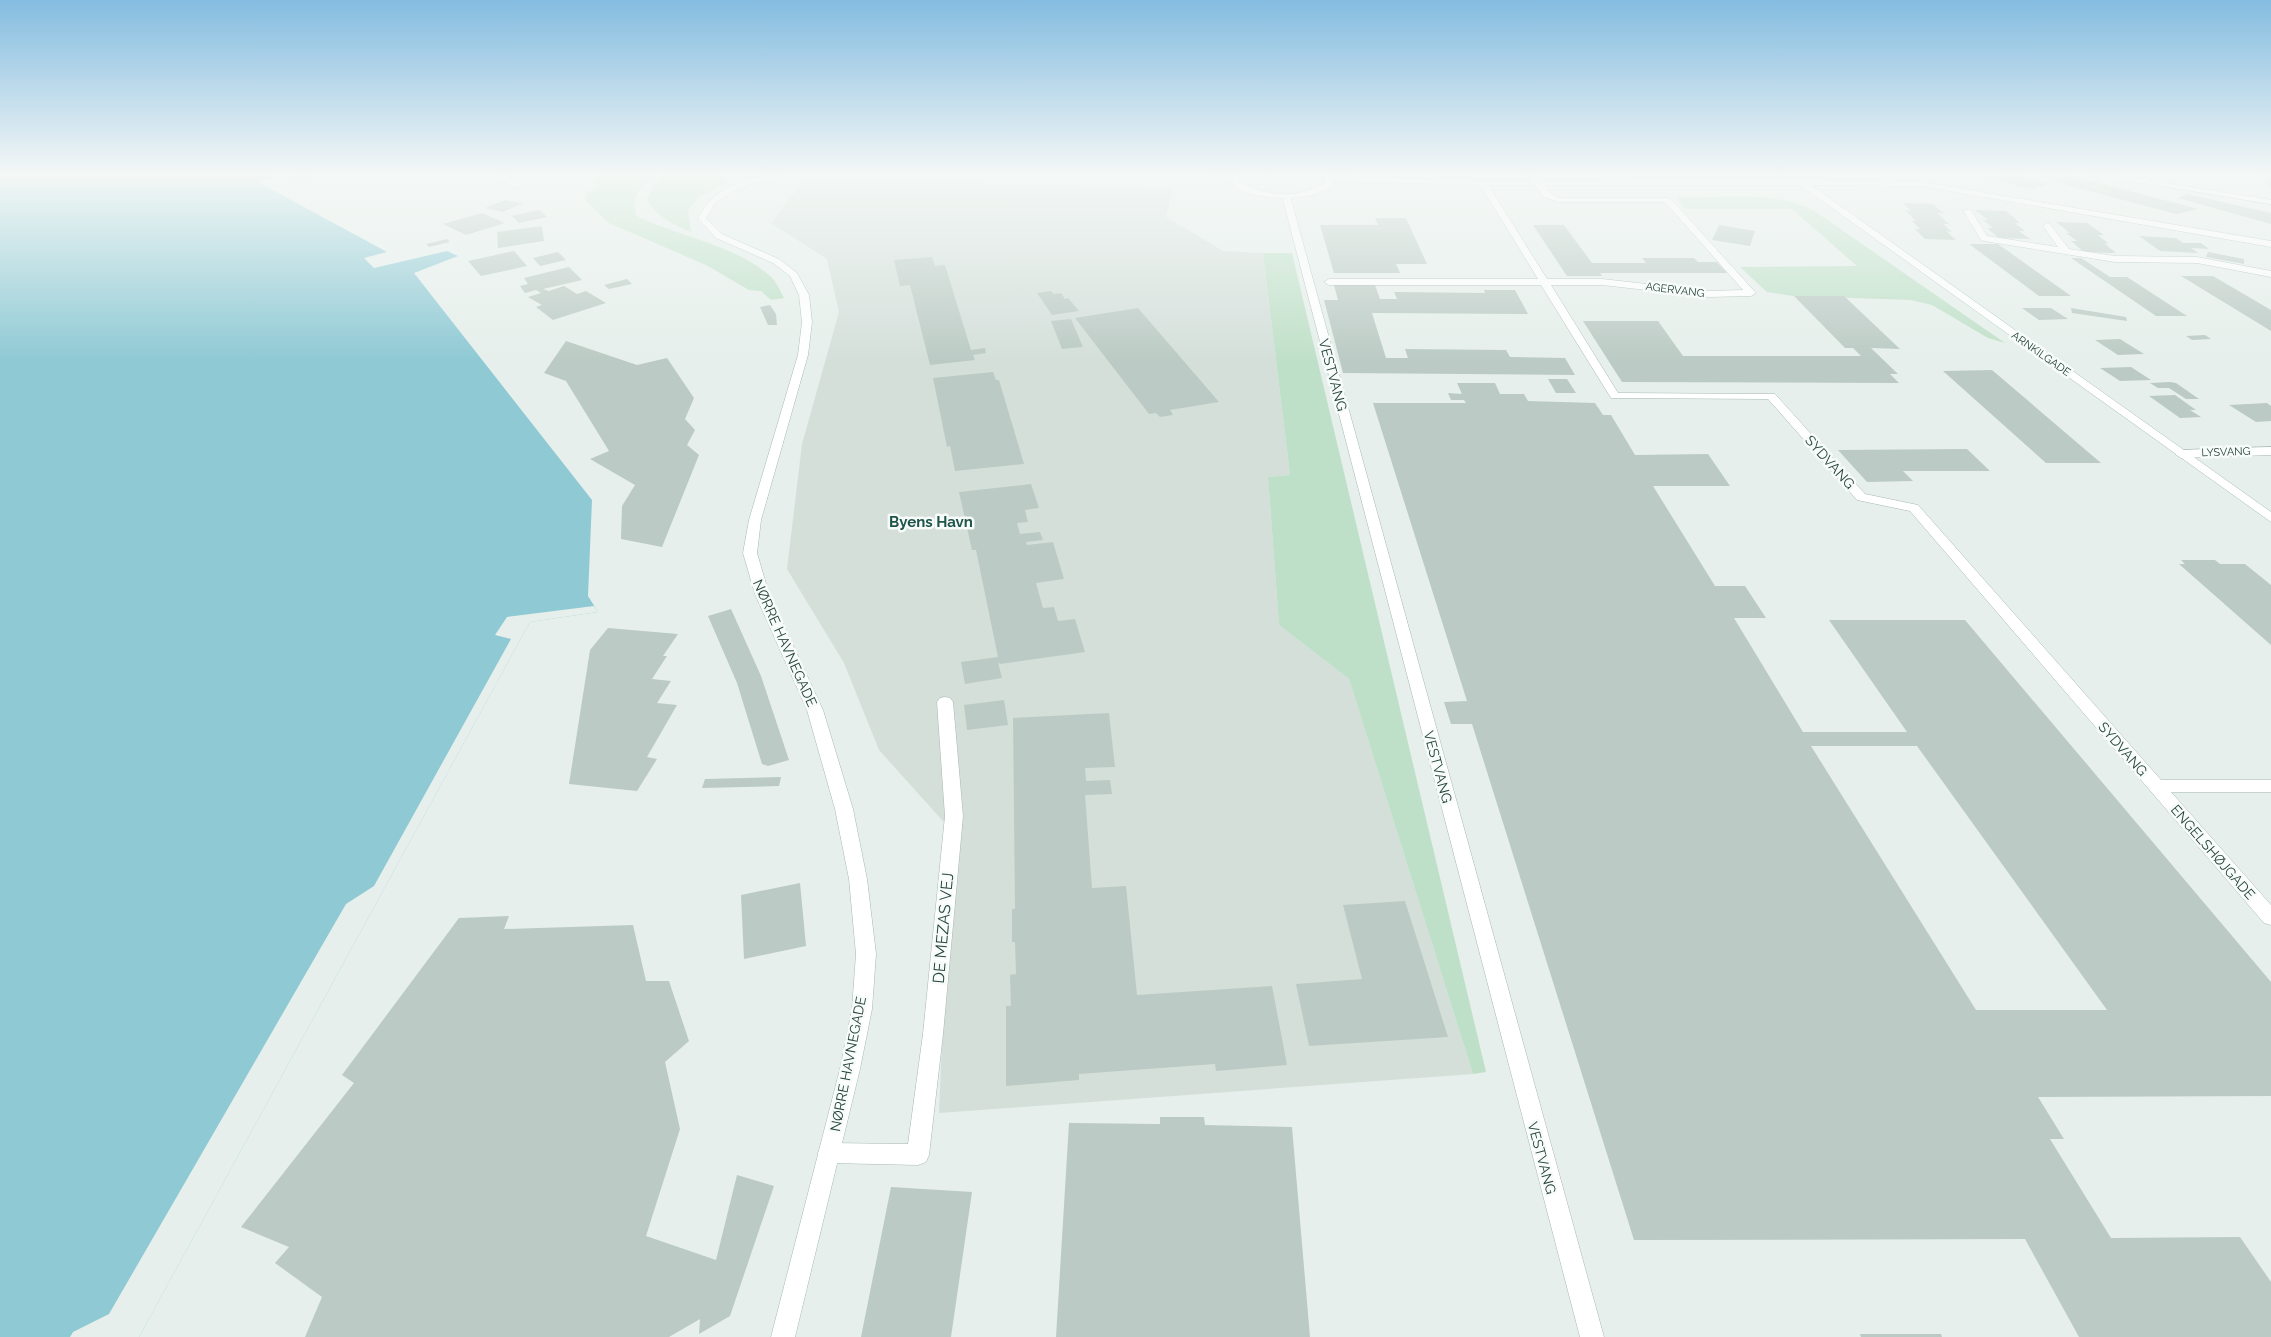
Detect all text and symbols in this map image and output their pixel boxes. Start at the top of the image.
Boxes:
street label: AGERVANG [1645,280,1705,300]
street label: ARNKILGADE [2009,329,2073,379]
street label: VESTVANG [1316,337,1350,413]
street label: SYDVANG [1802,432,1858,492]
street label: LYSVANG [2201,445,2251,459]
district label: Byens Havn [889,513,973,531]
street label: NØRRE HAVNEGADE [750,577,820,709]
street label: SYDVANG [2095,719,2151,779]
street label: VESTVANG [1421,729,1455,805]
street label: ENGELSHØJGADE [2168,802,2258,902]
street label: DE MEZAS VEJ [929,872,957,984]
street label: NØRRE HAVNEGADE [827,995,869,1133]
street label: VESTVANG [1525,1120,1559,1196]

